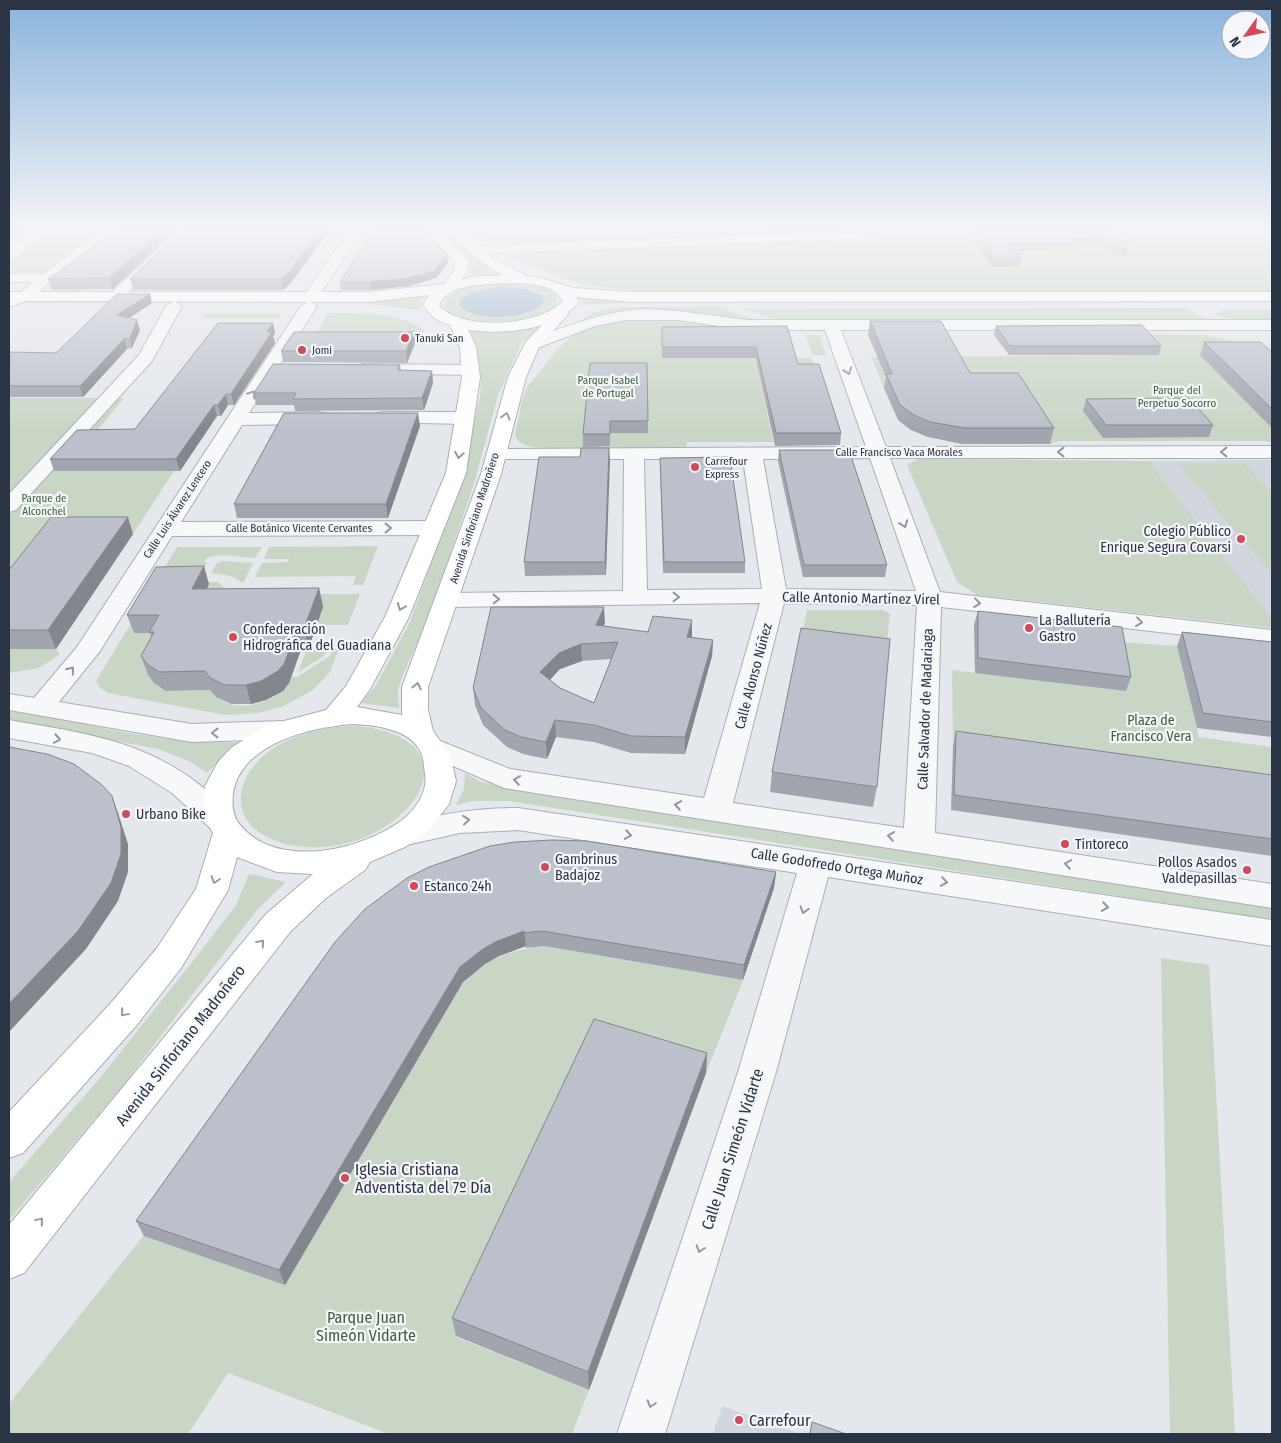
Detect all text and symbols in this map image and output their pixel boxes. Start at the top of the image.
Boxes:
north arrow [1221,10,1271,60]
text: N [1226,34,1245,50]
marker: Tanuki San [399,332,411,344]
place label: Tanuki San [415,332,464,345]
marker: Jomi [296,344,308,356]
place label: Jomi [312,344,332,357]
one-way arrow [842,366,852,375]
park label: Parque Isabel de Portugal [578,374,639,400]
park label: Parque del Perpetuo Socorro [1138,384,1216,410]
one-way arrow [245,390,255,399]
one-way arrow [501,413,511,421]
street label: Calle Francisco Vaca Morales [835,446,963,459]
one-way arrow [1057,447,1064,457]
one-way arrow [1219,447,1227,457]
street label: Avenida Sinforiano Madroñero [447,451,502,585]
one-way arrow [454,451,464,460]
place label: Carrefour Express [705,455,747,481]
street label: Calle Luis Álvarez Lencero [140,457,214,561]
marker: Carrefour Express [689,461,701,473]
park label: Parque de Alconchel [21,492,67,518]
one-way arrow [898,519,908,527]
street label: Calle Botánico Vicente Cervantes [226,522,372,535]
one-way arrow [384,523,392,533]
place label: Colegio Público Enrique Segura Covarsi [1100,523,1231,556]
marker: Colegio Público Enrique Segura Covarsi [1235,533,1247,545]
street label: Calle Antonio Martínez Virel [782,589,940,608]
one-way arrow [672,592,680,602]
one-way arrow [492,593,500,604]
one-way arrow [974,597,982,608]
one-way arrow [397,602,408,611]
place label: La Ballutería Gastro [1039,612,1111,645]
one-way arrow [1135,616,1143,627]
place label: Confederación Hidrográfica del Guadiana [243,621,391,654]
street label: Calle Alonso Núñez [731,621,776,731]
marker: La Ballutería Gastro [1023,622,1035,634]
street label: Calle Salvador de Madariaga [914,628,937,790]
marker: Confederación Hidrográfica del Guadiana [227,631,239,643]
one-way arrow [65,667,74,676]
one-way arrow [411,682,422,691]
park label: Plaza de Francisco Vera [1110,712,1192,745]
one-way arrow [211,728,218,738]
one-way arrow [52,733,61,743]
one-way arrow [513,775,521,786]
one-way arrow [674,800,682,810]
place label: Urbano Bike [136,806,206,823]
marker: Urbano Bike [120,808,132,820]
one-way arrow [463,815,471,826]
one-way arrow [624,829,632,840]
one-way arrow [886,831,894,842]
place label: Tintoreco [1075,836,1129,853]
marker: Tintoreco [1059,838,1071,850]
street label: Calle Godofredo Ortega Muñoz [750,844,925,889]
place label: Gambrinus Badajoz [555,851,617,884]
place label: Pollos Asados Valdepasillas [1158,854,1237,887]
one-way arrow [1064,859,1073,869]
marker: Gambrinus Badajoz [539,861,551,873]
marker: Pollos Asados Valdepasillas [1241,864,1253,876]
one-way arrow [211,875,221,883]
one-way arrow [940,876,948,887]
place label: Estanco 24h [424,878,492,895]
marker: Estanco 24h [408,880,420,892]
one-way arrow [1101,901,1109,912]
one-way arrow [800,905,810,913]
one-way arrow [255,940,264,949]
street label: Avenida Sinforiano Madroñero [112,961,249,1130]
one-way arrow [121,1007,130,1016]
street label: Calle Juan Simeón Vidarte [697,1066,768,1232]
place label: Iglesia Cristiana Adventista del 7º Día [355,1160,491,1197]
marker: Iglesia Cristiana Adventista del 7º Día [339,1172,351,1184]
one-way arrow [34,1218,43,1227]
one-way arrow [696,1245,706,1253]
park label: Parque Juan Simeón Vidarte [316,1308,416,1345]
one-way arrow [646,1399,656,1408]
place label: Carrefour [749,1411,811,1430]
marker: Carrefour [733,1414,745,1426]

